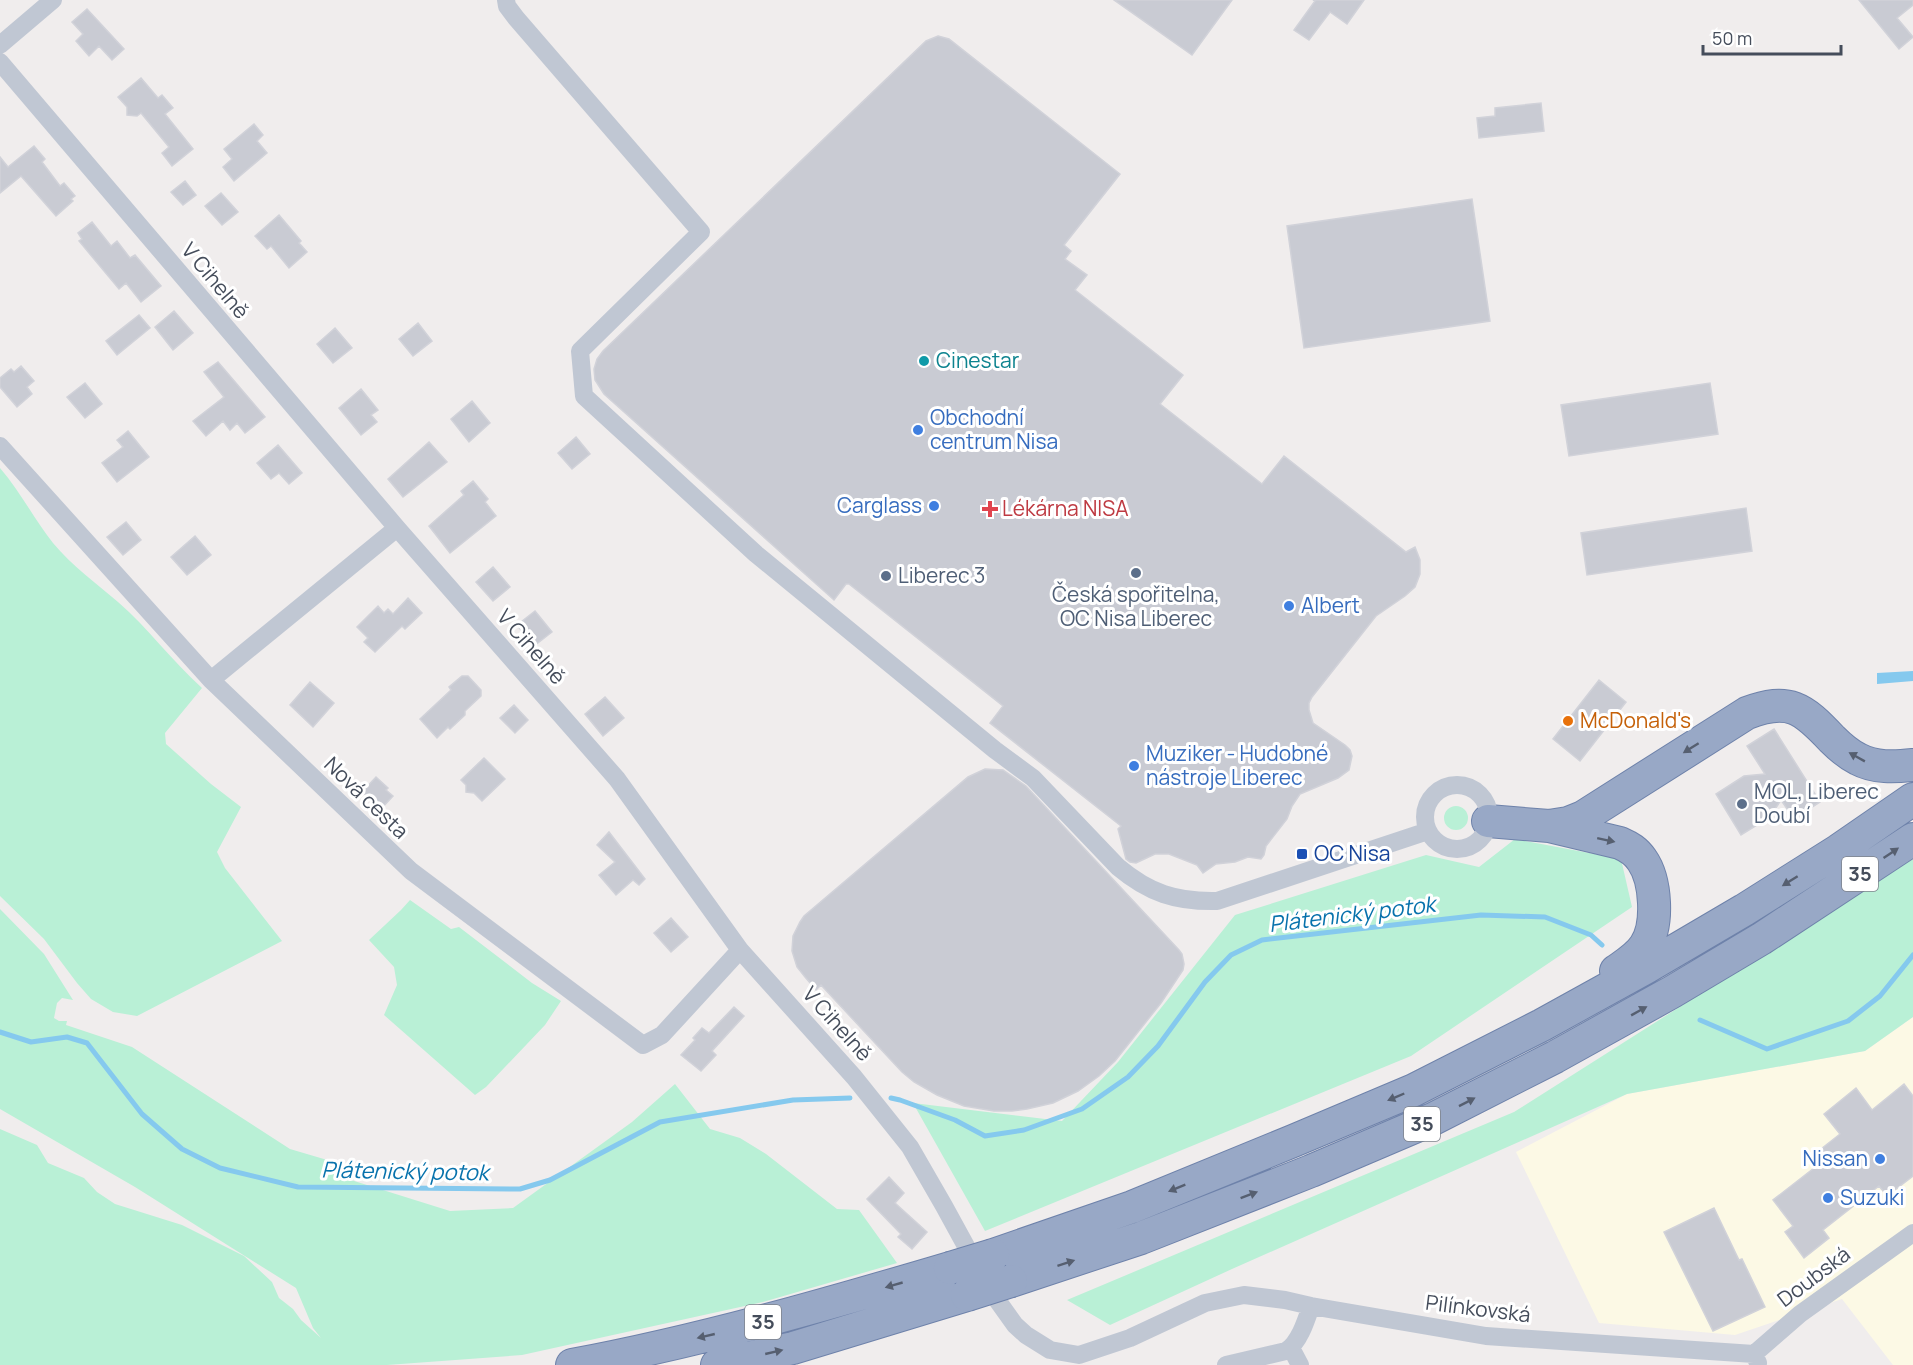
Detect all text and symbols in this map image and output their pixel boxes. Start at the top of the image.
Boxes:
scale bar [1703,18,1841,56]
text: 50 m [1712,26,1752,50]
street label: V Cihelně [176,236,256,324]
place label: Cinestar [936,346,1020,374]
marker: Cinestar [917,354,931,368]
place label: Obchodní centrum Nisa [930,403,1058,455]
marker: Obchodní centrum Nisa [911,423,925,437]
place label: Carglass [837,491,922,519]
place label: Lékárna NISA [1002,494,1129,522]
marker: Carglass [927,499,941,513]
marker: Lékárna NISA [983,502,997,516]
place label: Liberec 3 [898,561,985,589]
marker: Česká spořitelna, OC Nisa Liberec [1129,566,1143,580]
marker: Liberec 3 [879,569,893,583]
place label: Česká spořitelna, OC Nisa Liberec [1052,580,1220,632]
place label: Albert [1301,591,1360,619]
marker: Albert [1282,599,1296,613]
street label: V Cihelně [491,603,572,690]
place label: McDonald's [1580,706,1691,734]
marker: McDonald's [1561,714,1575,728]
place label: Muziker - Hudobné nástroje Liberec [1146,739,1328,791]
one-way arrow [1683,742,1699,753]
street label: Nová cesta [318,750,415,845]
one-way arrow [1848,753,1865,763]
marker: Muziker - Hudobné nástroje Liberec [1127,759,1141,773]
place label: MOL, Liberec Doubí [1754,777,1879,829]
marker: MOL, Liberec Doubí [1735,797,1749,811]
one-way arrow [1597,836,1616,845]
place label: OC Nisa [1314,839,1390,867]
marker: OC Nisa [1295,847,1309,861]
one-way arrow [1883,848,1899,859]
road number: 35 [1842,857,1878,891]
one-way arrow [1782,876,1798,887]
water label: Plátenický potok [1267,889,1440,939]
street label: V Cihelně [797,980,879,1067]
one-way arrow [1631,1006,1648,1016]
one-way arrow [1387,1093,1405,1102]
one-way arrow [1458,1097,1475,1107]
road number: 35 [1404,1107,1440,1141]
place label: Nissan [1803,1144,1868,1172]
marker: Nissan [1873,1152,1887,1166]
water label: Plátenický potok [321,1155,492,1188]
one-way arrow [1168,1183,1186,1193]
place label: Suzuki [1840,1183,1904,1211]
one-way arrow [1240,1190,1258,1200]
marker: Suzuki [1821,1191,1835,1205]
street label: Doubská [1771,1240,1856,1313]
one-way arrow [1057,1258,1075,1267]
one-way arrow [885,1281,903,1290]
street label: Pilínkovská [1424,1288,1532,1328]
road number: 35 [745,1305,781,1339]
one-way arrow [697,1331,715,1341]
one-way arrow [765,1347,784,1356]

